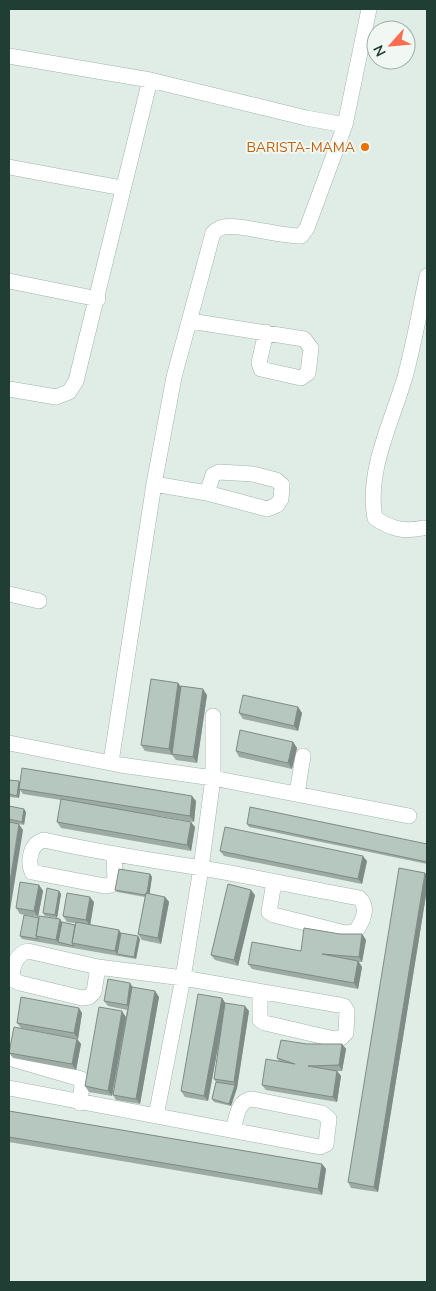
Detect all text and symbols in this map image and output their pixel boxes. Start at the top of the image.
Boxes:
north arrow [366,20,416,70]
text: N [369,42,391,60]
place label: BARISTA-MAMA [247,138,355,157]
marker: BARISTA-MAMA [359,141,371,153]

